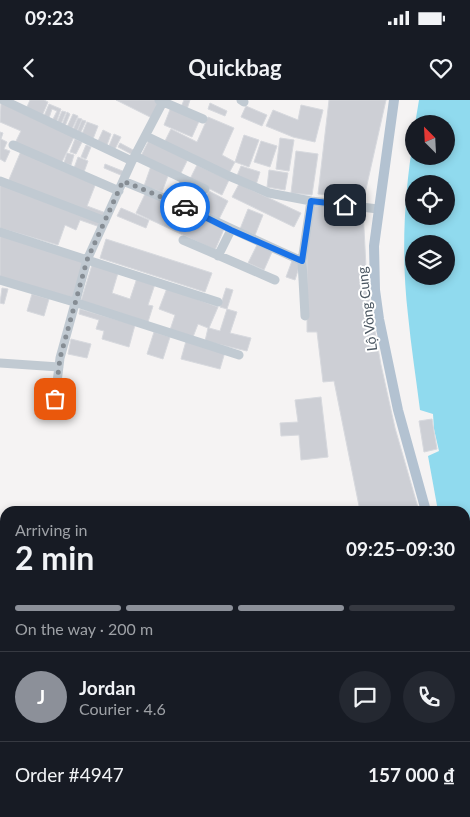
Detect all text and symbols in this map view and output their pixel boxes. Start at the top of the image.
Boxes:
text: 09:23 [25,6,74,29]
icon: back [15,54,43,82]
text: Quickbag [188,54,282,81]
icon: heart [427,54,455,82]
north arrow [405,115,455,165]
map controls [405,115,455,285]
button: locate [405,175,455,225]
courier [160,182,210,232]
pin [324,184,366,226]
icon: home [331,191,359,219]
icon: car [171,193,199,221]
button: layers [405,235,455,285]
street label: Lộ Vòng Cung [353,266,380,352]
pin [34,378,76,420]
icon: bag [41,385,69,413]
text: Arriving in [15,520,88,539]
text: 09:25–09:30 [346,537,455,560]
text: 2 min [15,538,94,577]
text: On the way · 200 m [15,619,153,638]
button: chat [339,671,391,723]
button: phone [403,671,455,723]
text: Jordan [79,676,136,699]
text: J [37,685,45,708]
text: Courier · 4.6 [79,699,166,718]
text: Order #4947 [15,763,124,786]
text: 157 000 ₫ [368,763,455,786]

